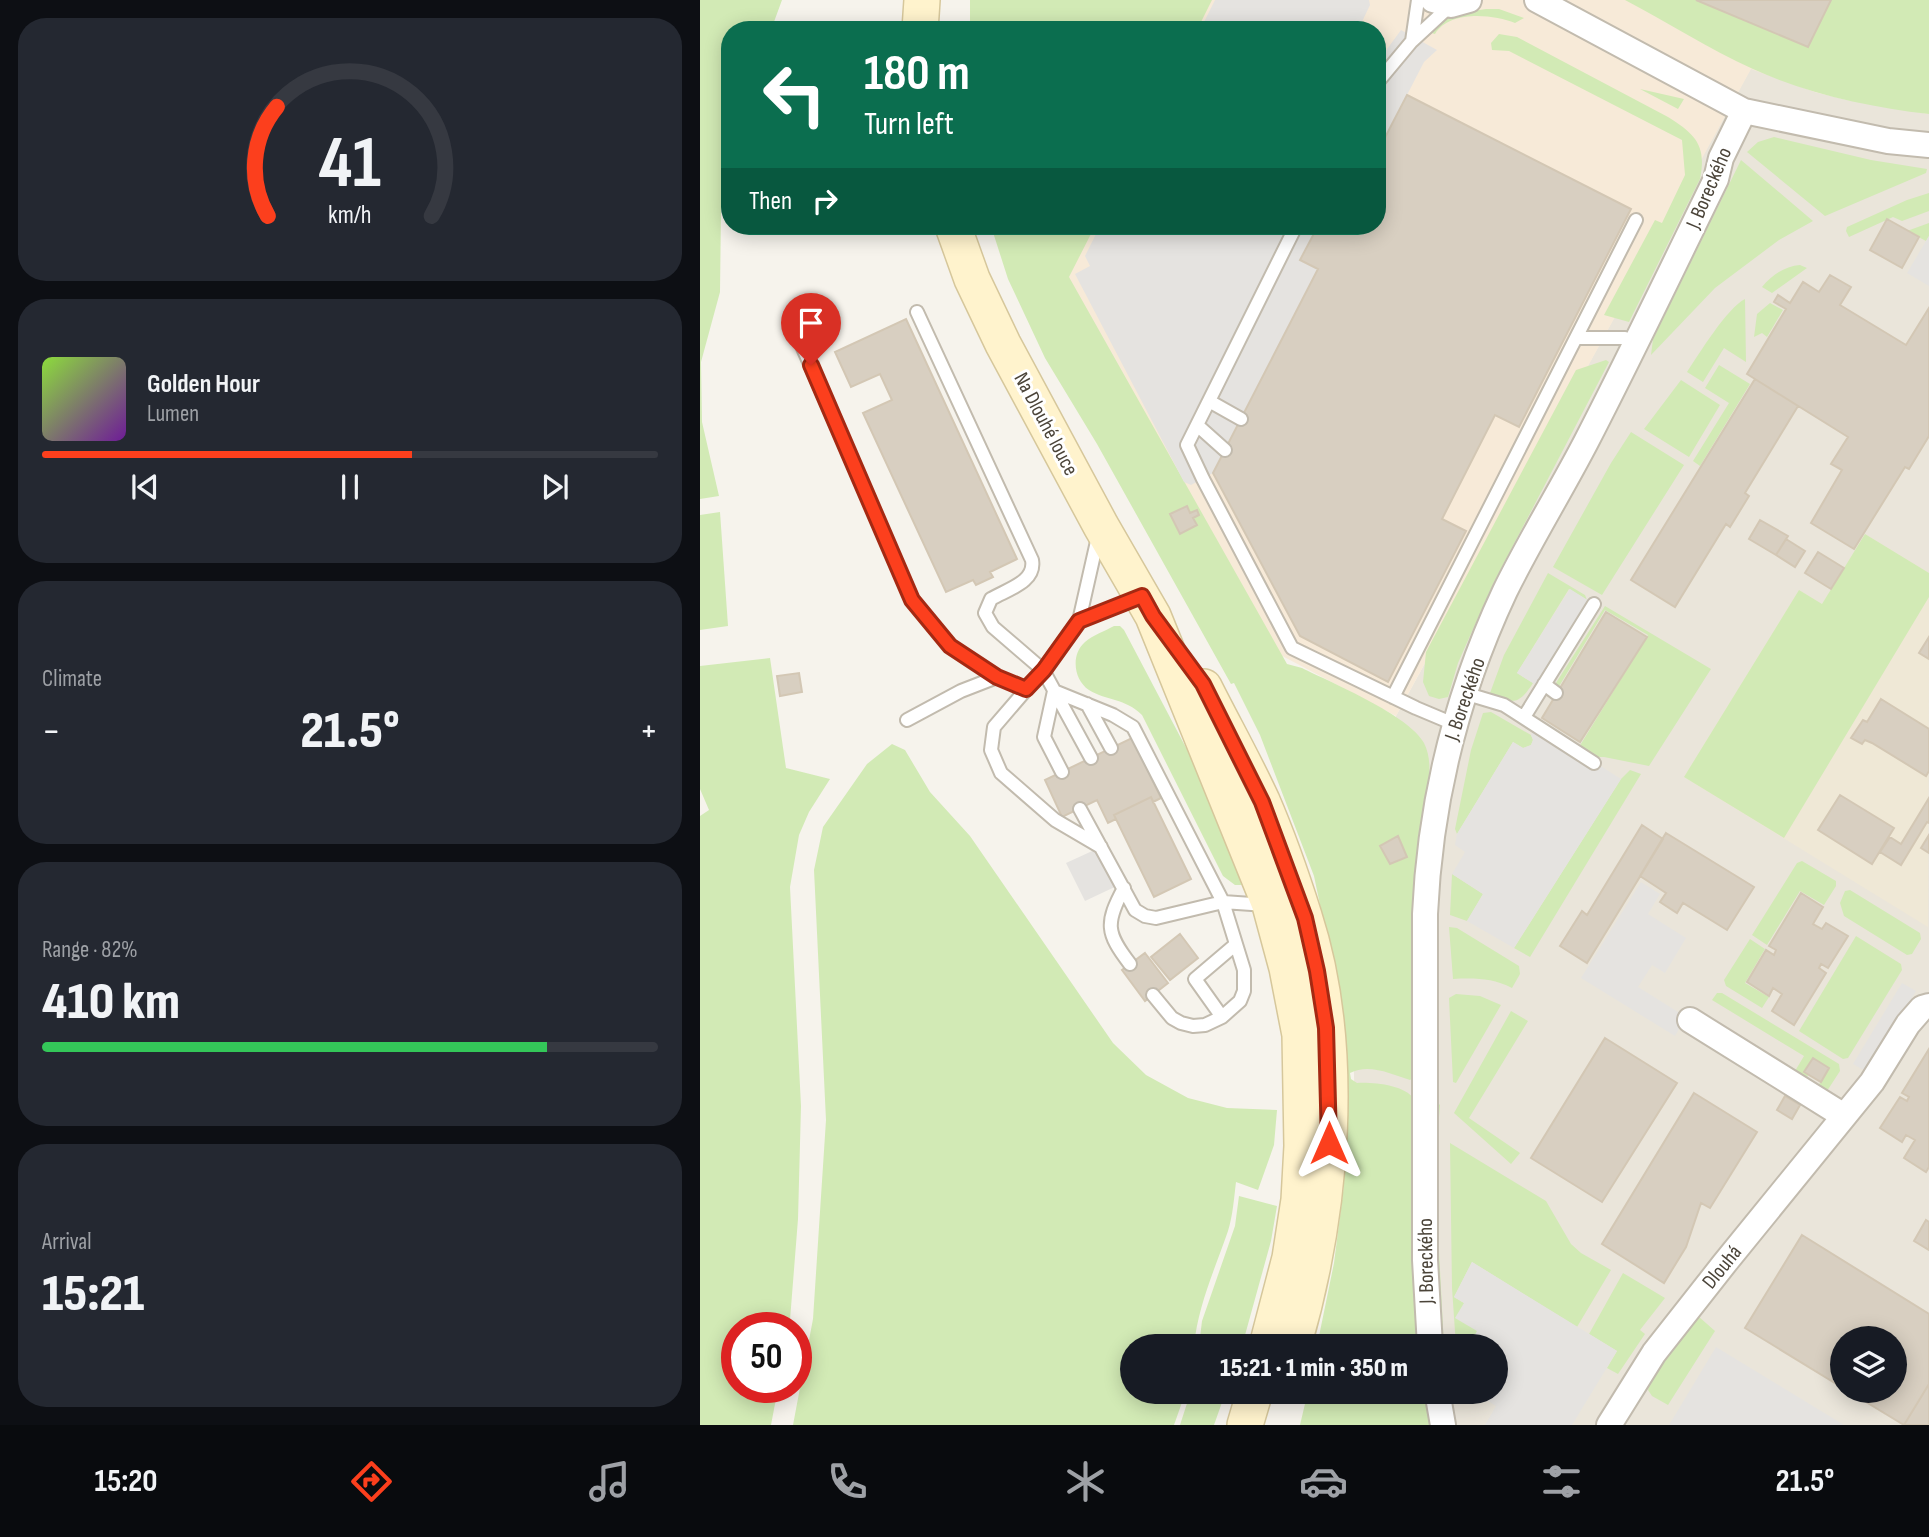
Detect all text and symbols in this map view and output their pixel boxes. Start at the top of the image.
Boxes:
text: 180 m [864,45,970,104]
icon: left [749,49,840,140]
text: Turn left [864,105,954,144]
text: 41 [319,120,381,208]
street label: J. Boreckého [1680,144,1737,233]
icon: right [806,182,844,220]
text: Then [749,186,792,217]
text: km/h [328,200,372,231]
pin [781,293,841,365]
icon: arrive [792,304,830,342]
street label: Na Dlouhé louce [1008,368,1084,480]
text: Golden Hour [147,369,260,400]
text: Lumen [147,400,199,428]
icon: previous [126,468,164,506]
icon: pause [331,468,369,506]
icon: next [536,468,574,506]
street label: J. Boreckého [1439,654,1491,745]
text: Climate [42,665,102,693]
text: 21.5° [300,700,400,763]
text: − [42,709,61,754]
text: + [639,709,658,754]
text: Range · 82% [42,936,138,964]
text: 410 km [42,971,180,1034]
position arrow [1292,1106,1366,1180]
street label: J. Boreckého [1413,1218,1439,1305]
text: Arrival [42,1228,91,1256]
street label: Dlouhá [1697,1240,1747,1294]
text: 15:21 [42,1263,144,1326]
speed limit sign: 50 [721,1312,812,1403]
map controls [1830,1326,1907,1403]
button: layers [1830,1326,1907,1403]
text: 15:21 · 1 min · 350 m [1220,1353,1408,1384]
icon: directions [347,1457,396,1506]
icon: music [585,1457,634,1506]
icon: phone [823,1457,872,1506]
icon: climate [1061,1457,1110,1506]
icon: car [1299,1457,1348,1506]
icon: filters [1537,1457,1586,1506]
text: 15:20 [95,1462,158,1501]
text: 21.5° [1776,1462,1834,1501]

